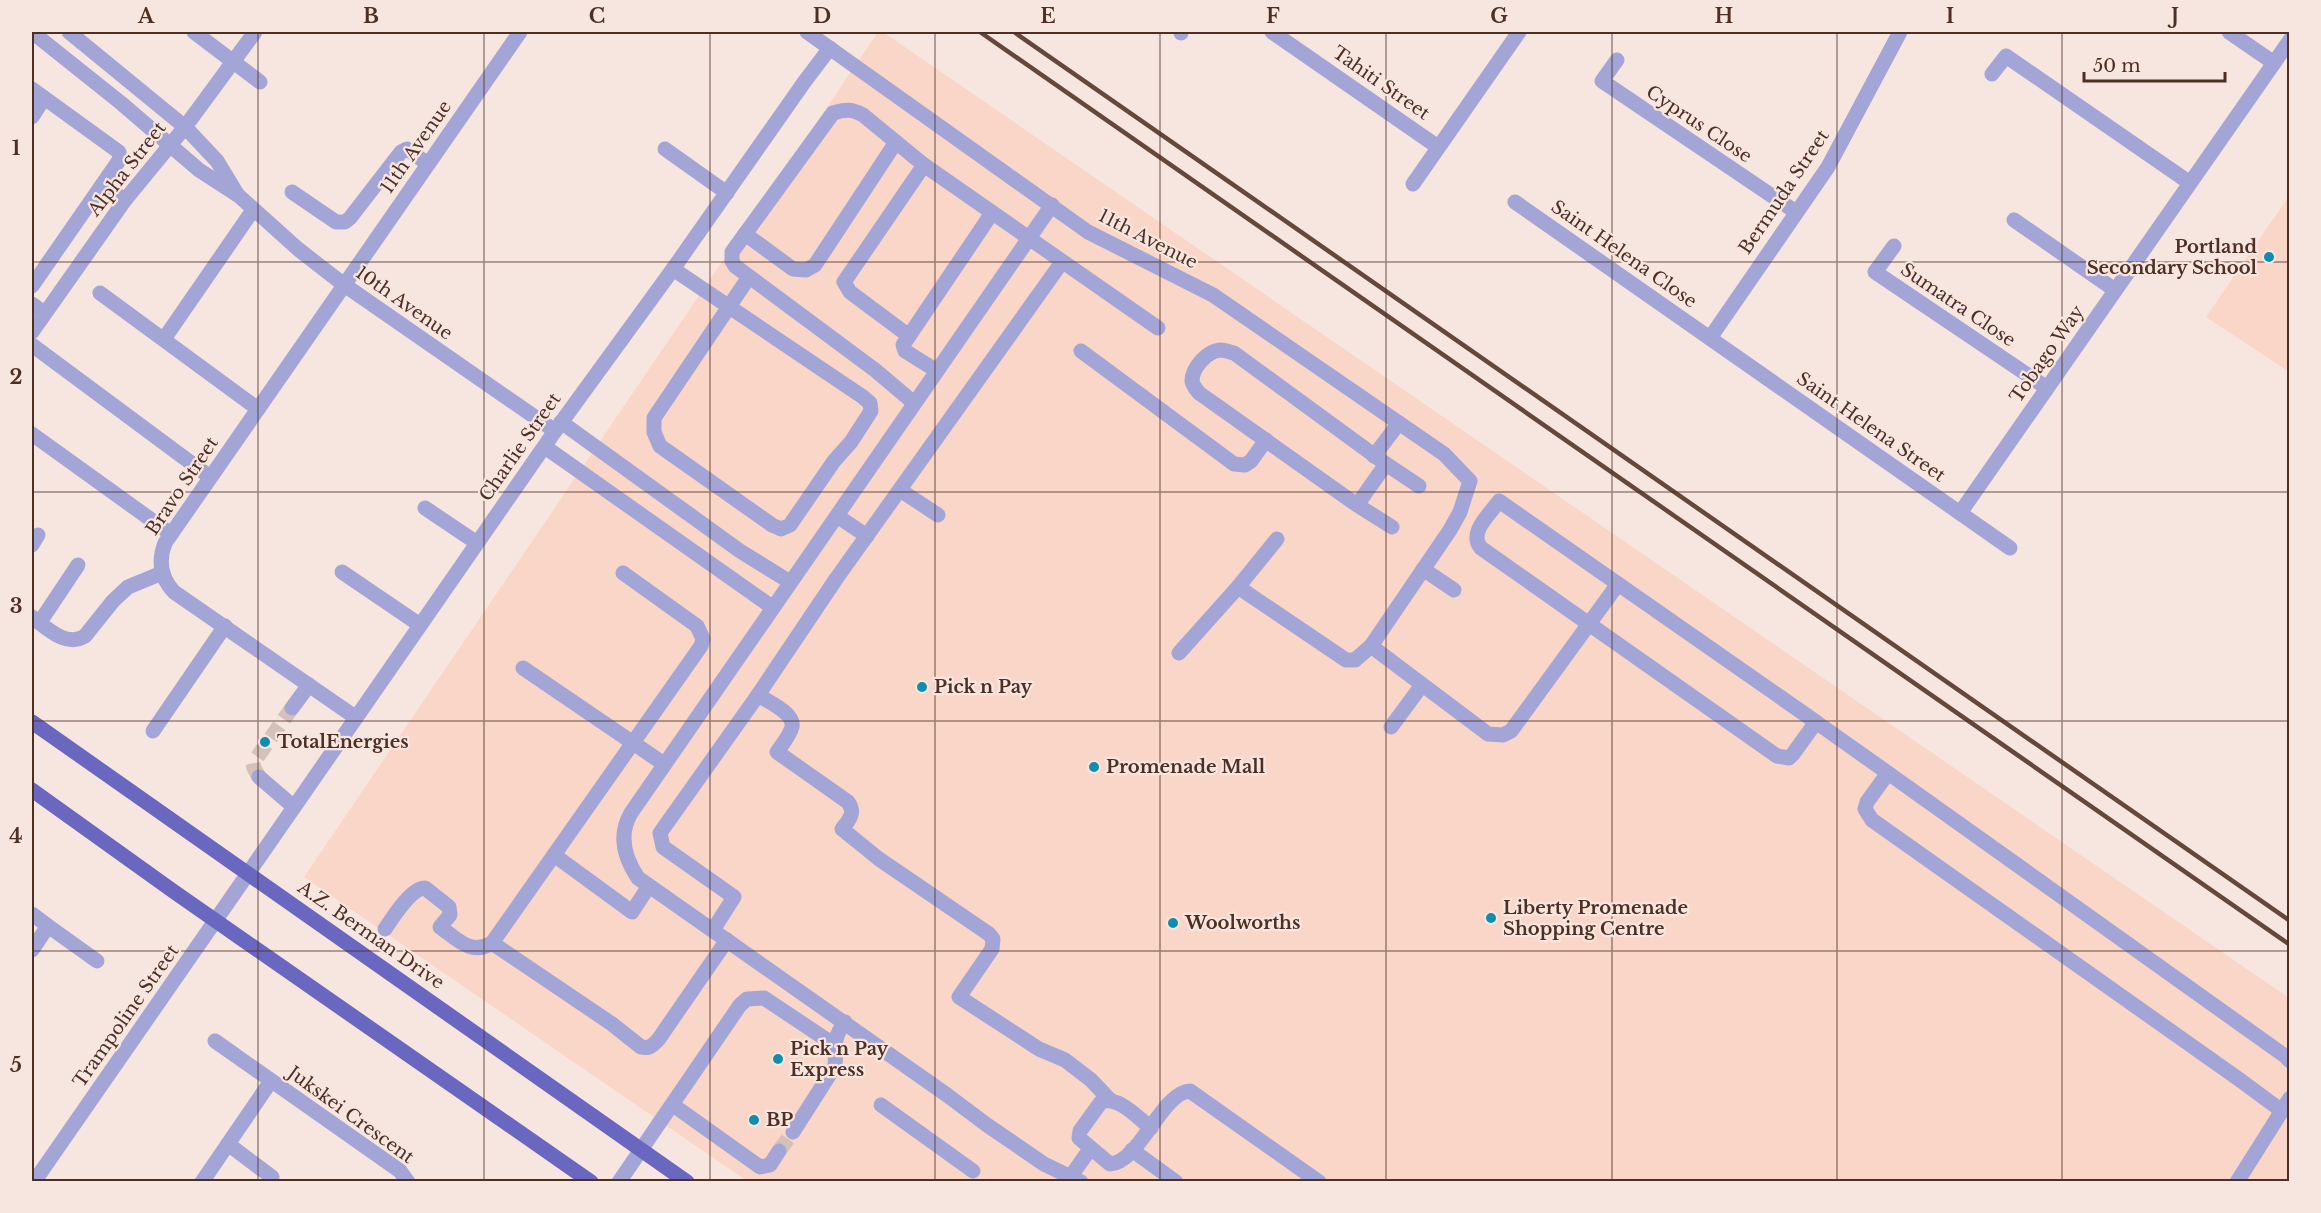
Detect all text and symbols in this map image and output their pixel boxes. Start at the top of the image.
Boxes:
text: A [137,4,155,28]
text: B [363,4,379,28]
text: C [589,4,605,28]
text: D [813,4,831,28]
text: E [1040,4,1056,28]
text: F [1266,4,1280,28]
text: G [1490,4,1508,28]
text: H [1715,4,1734,28]
text: I [1946,4,1954,28]
text: J [2167,4,2179,28]
street label: Tahiti Street [1328,41,1434,125]
scale bar [2084,45,2225,83]
text: 50 m [2093,55,2141,77]
street label: Cyprus Close [1642,81,1756,167]
street label: 11th Avenue [376,96,456,198]
street label: Alpha Street [83,117,171,221]
street label: Bermuda Street [1734,125,1834,258]
text: 1 [12,136,21,160]
street label: Saint Helena Close [1547,195,1701,313]
street label: 11th Avenue [1095,205,1201,273]
place label: Portland Secondary School [2087,236,2258,279]
marker: Portland Secondary School [2262,250,2276,264]
street label: Sumatra Close [1896,258,2020,352]
street label: 10th Avenue [351,262,457,344]
street label: Tobago Way [2005,301,2089,407]
text: 2 [9,365,23,389]
street label: Saint Helena Street [1792,367,1950,487]
street label: Charlie Street [475,389,566,505]
street label: Bravo Street [141,433,223,539]
text: 3 [10,594,22,618]
place label: Pick n Pay [934,676,1033,698]
marker: Pick n Pay [915,680,929,694]
place label: TotalEnergies [277,731,409,753]
marker: TotalEnergies [258,735,272,749]
place label: Promenade Mall [1106,756,1266,778]
marker: Promenade Mall [1087,760,1101,774]
text: 4 [9,824,23,848]
street label: A.Z. Berman Drive [293,876,448,994]
place label: Liberty Promenade Shopping Centre [1503,897,1688,940]
marker: Liberty Promenade Shopping Centre [1484,911,1498,925]
place label: Woolworths [1184,912,1300,934]
marker: Woolworths [1166,916,1180,930]
street label: Trampoline Street [69,940,184,1092]
place label: Pick n Pay Express [790,1038,889,1081]
marker: Pick n Pay Express [771,1052,785,1066]
text: 5 [10,1053,22,1077]
street label: Jukskei Crescent [282,1061,419,1168]
place label: BP [766,1109,793,1131]
marker: BP [747,1113,761,1127]

